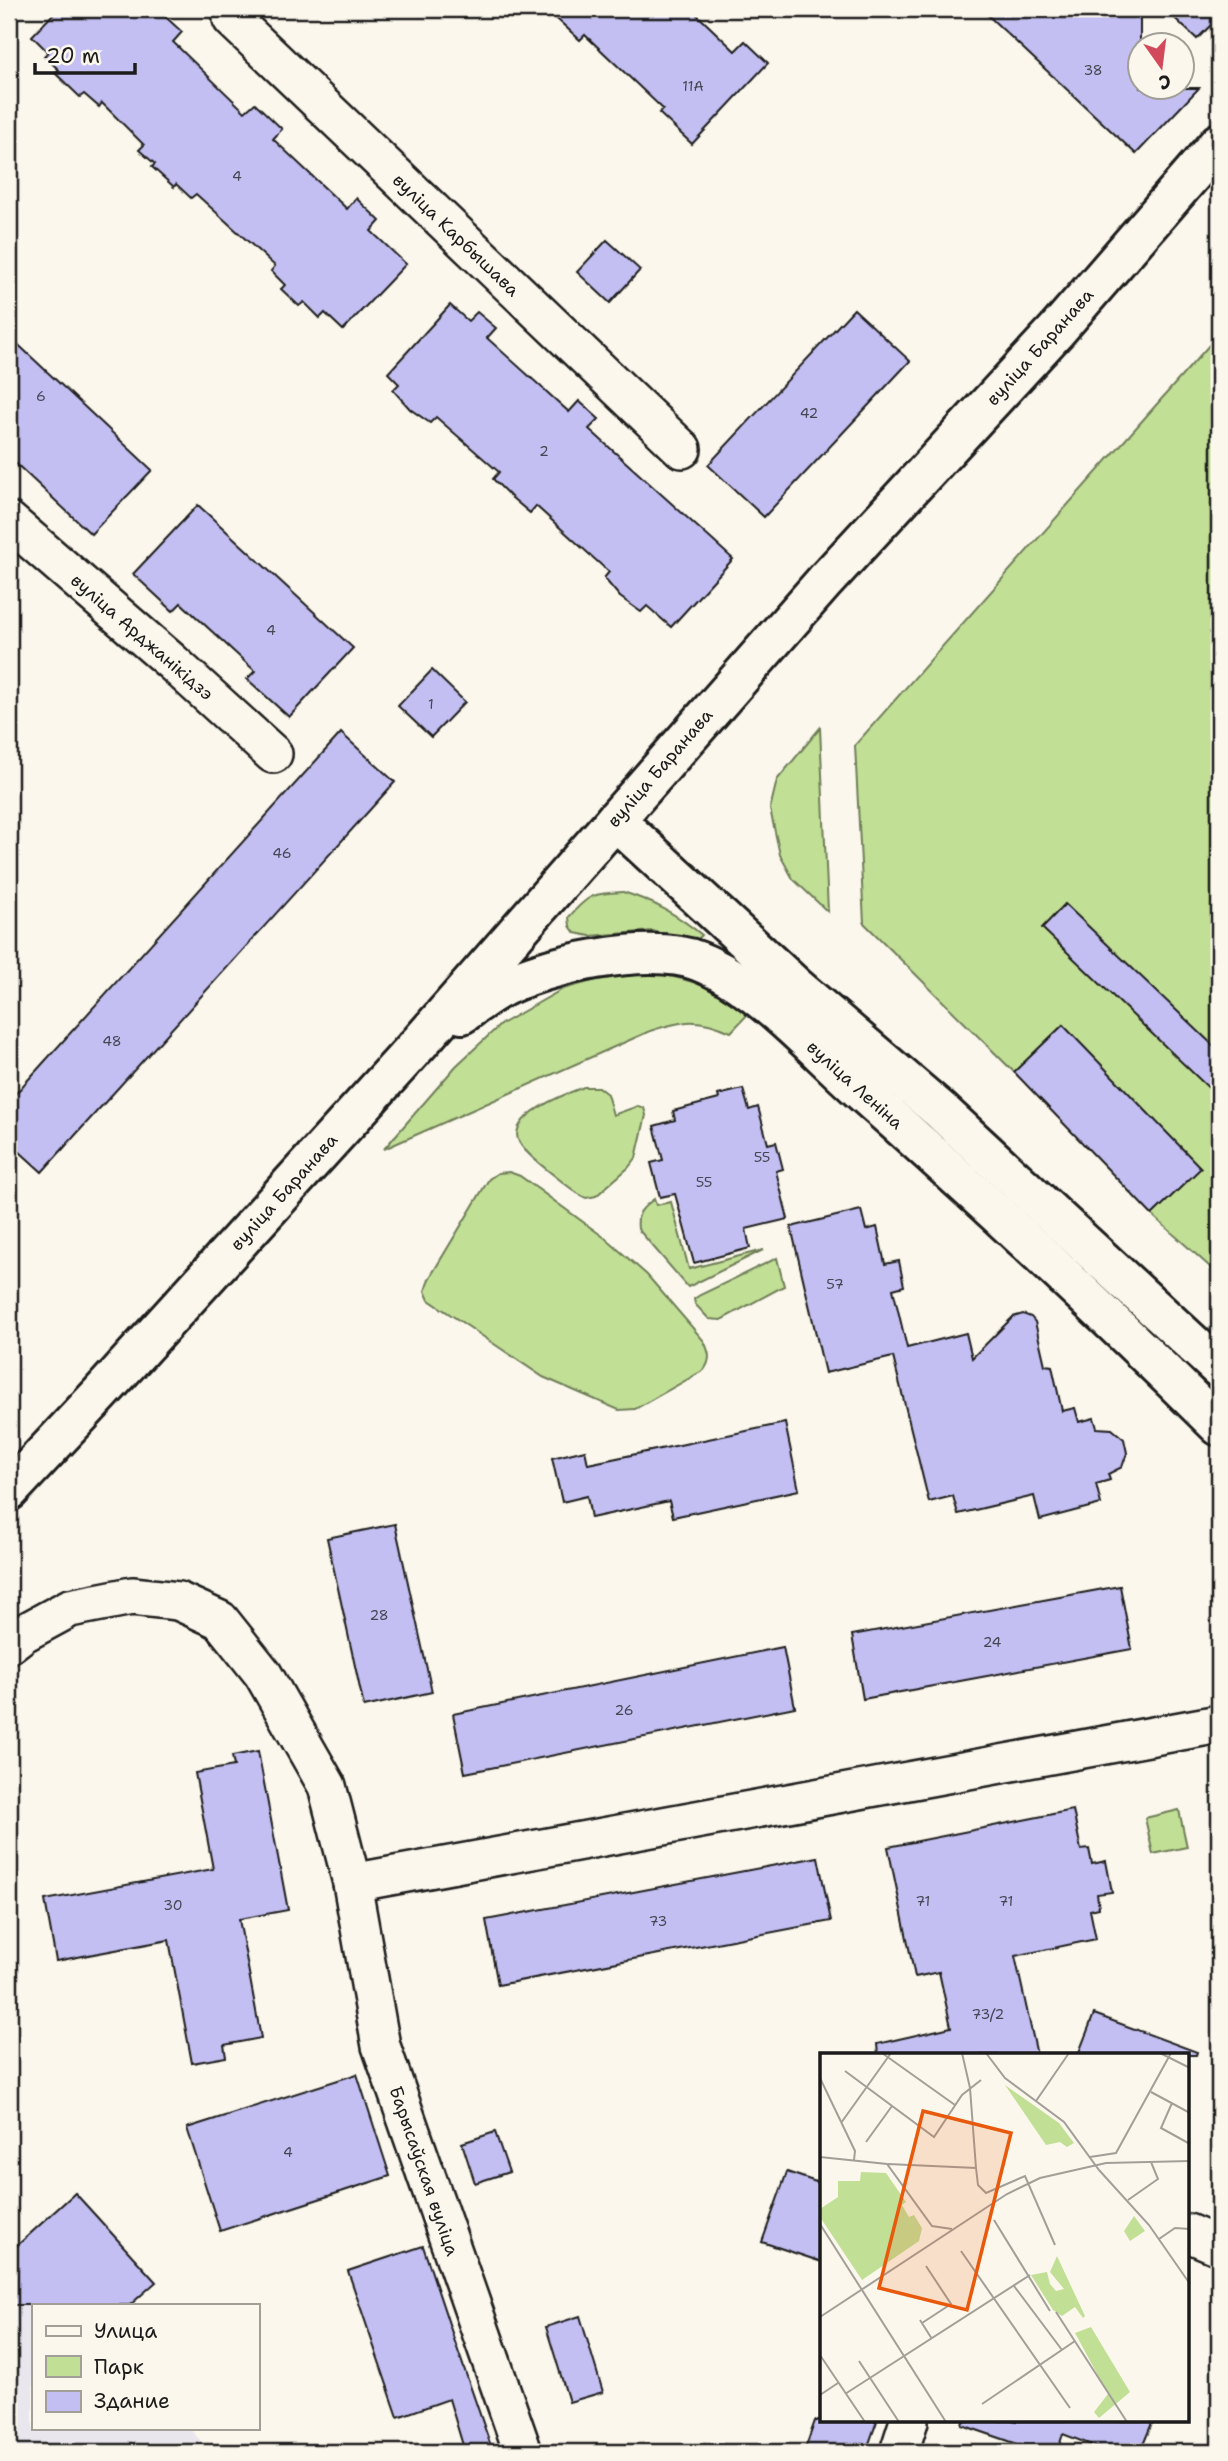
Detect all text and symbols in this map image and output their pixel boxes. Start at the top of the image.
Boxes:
scale bar [35,32,135,76]
north arrow [1126,32,1196,102]
text: 20 m [46,42,100,70]
house number: 38 [1083,61,1103,79]
text: С [1156,68,1174,96]
house number: 11А [682,77,704,95]
house number: 4 [232,167,242,185]
street label: вуліца Карбышава [387,168,525,302]
street label: вуліца Баранава [981,283,1099,411]
house number: 6 [36,387,46,405]
house number: 42 [800,404,818,422]
house number: 2 [539,442,549,460]
street label: вуліца Арджанікідзэ [66,568,218,706]
house number: 4 [266,621,276,639]
house number: 1 [428,695,434,713]
street label: вуліца Баранава [602,704,718,832]
house number: 46 [272,844,292,862]
house number: 48 [102,1032,122,1050]
street label: вуліца Леніна [802,1035,908,1135]
street label: вуліца Баранава [225,1128,343,1256]
house number: 55 [754,1148,770,1166]
house number: 55 [696,1173,712,1191]
house number: 57 [826,1275,844,1293]
house number: 28 [369,1606,389,1624]
house number: 24 [983,1633,1002,1651]
house number: 26 [615,1701,634,1719]
house number: 71 [916,1892,930,1910]
house number: 71 [999,1892,1013,1910]
house number: 30 [163,1896,183,1914]
house number: 73 [649,1912,667,1930]
house number: 73/2 [972,2005,1004,2023]
inset map [820,2053,1190,2422]
street label: Барысаўская вуліца [384,2083,464,2259]
house number: 4 [283,2143,293,2161]
legend [32,2304,259,2430]
text: Улица [94,2317,157,2345]
text: Парк [94,2353,144,2381]
text: Здание [94,2387,170,2415]

